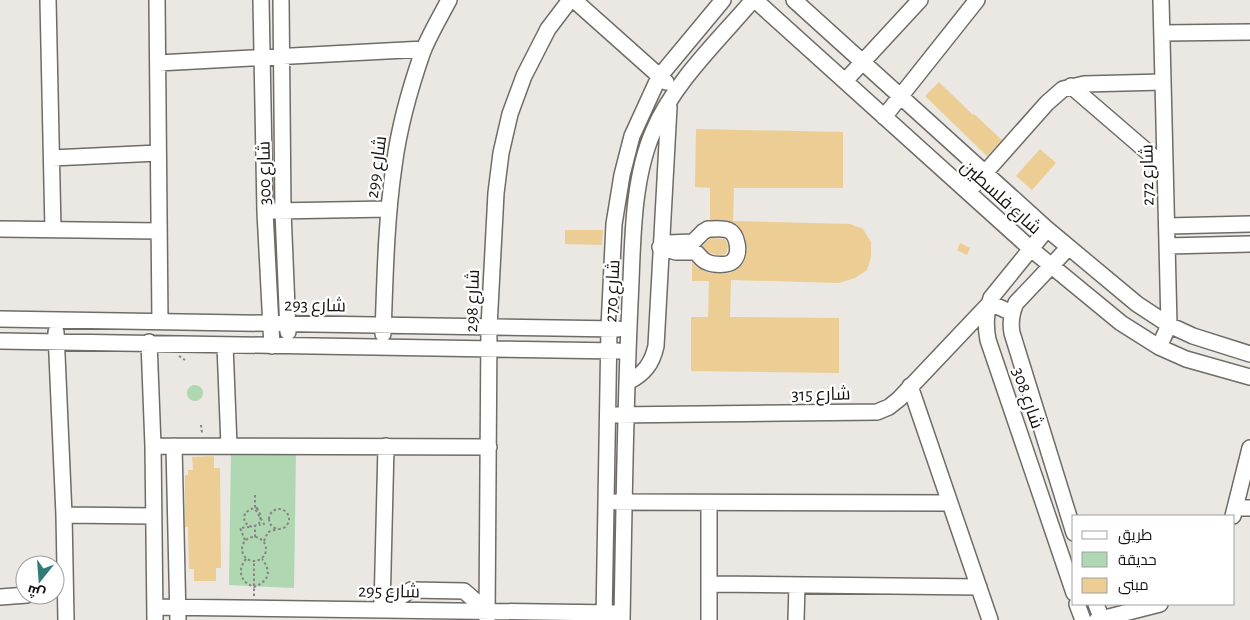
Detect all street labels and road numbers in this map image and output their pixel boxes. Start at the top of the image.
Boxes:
street label: شارع 299 [363,135,392,200]
street label: شارع 300 [254,141,277,205]
street label: شارع 272 [1137,144,1160,206]
street label: شارع فلسطين [955,156,1045,240]
street label: شارع 270 [601,259,626,323]
street label: شارع 298 [462,269,485,333]
street label: شارع 293 [284,295,346,318]
street label: شارع 308 [1006,365,1047,432]
street label: شارع 315 [791,384,851,407]
street label: شارع 295 [358,581,420,604]

